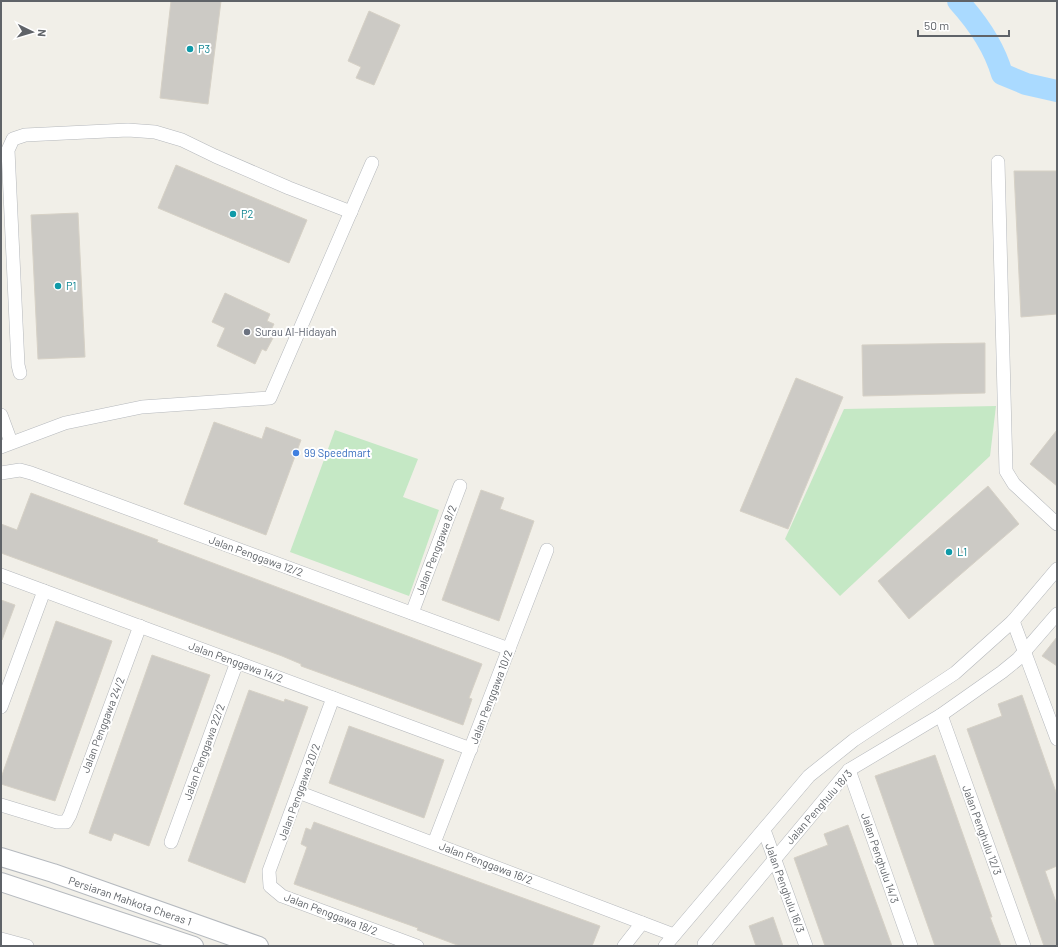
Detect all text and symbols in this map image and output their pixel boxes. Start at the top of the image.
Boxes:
north arrow [12,12,52,52]
scale bar [918,12,1009,38]
text: 50 m [924,18,949,32]
text: N [36,29,49,37]
place label: P3 [198,42,210,55]
marker: P3 [185,44,195,54]
place label: P2 [241,207,254,220]
marker: P2 [228,209,238,219]
place label: P1 [66,279,76,292]
marker: P1 [53,281,63,291]
place label: Surau Al-Hidayah [255,325,337,338]
marker: Surau Al-Hidayah [242,327,252,337]
place label: 99 Speedmart [304,446,371,459]
marker: 99 Speedmart [291,448,301,458]
street label: Jalan Penggawa 8/2 [412,503,459,597]
street label: Jalan Penggawa 12/2 [207,532,305,579]
place label: L1 [957,545,967,558]
marker: L1 [944,547,954,557]
street label: Jalan Penggawa 14/2 [187,638,285,685]
street label: Jalan Penggawa 10/2 [467,648,514,746]
street label: Jalan Penggawa 24/2 [78,675,127,775]
street label: Jalan Penggawa 22/2 [180,702,227,802]
street label: Jalan Penggawa 20/2 [275,742,322,842]
street label: Jalan Penghulu 18/3 [783,767,854,847]
street label: Jalan Penghulu 12/3 [960,783,1005,876]
street label: Jalan Penghulu 14/3 [859,811,902,905]
street label: Jalan Penggawa 16/2 [438,839,535,886]
street label: Jalan Penghulu 16/3 [763,841,808,934]
street label: Persiaran Mahkota Cheras 1 [67,873,193,928]
street label: Jalan Penggawa 18/2 [283,890,380,937]

